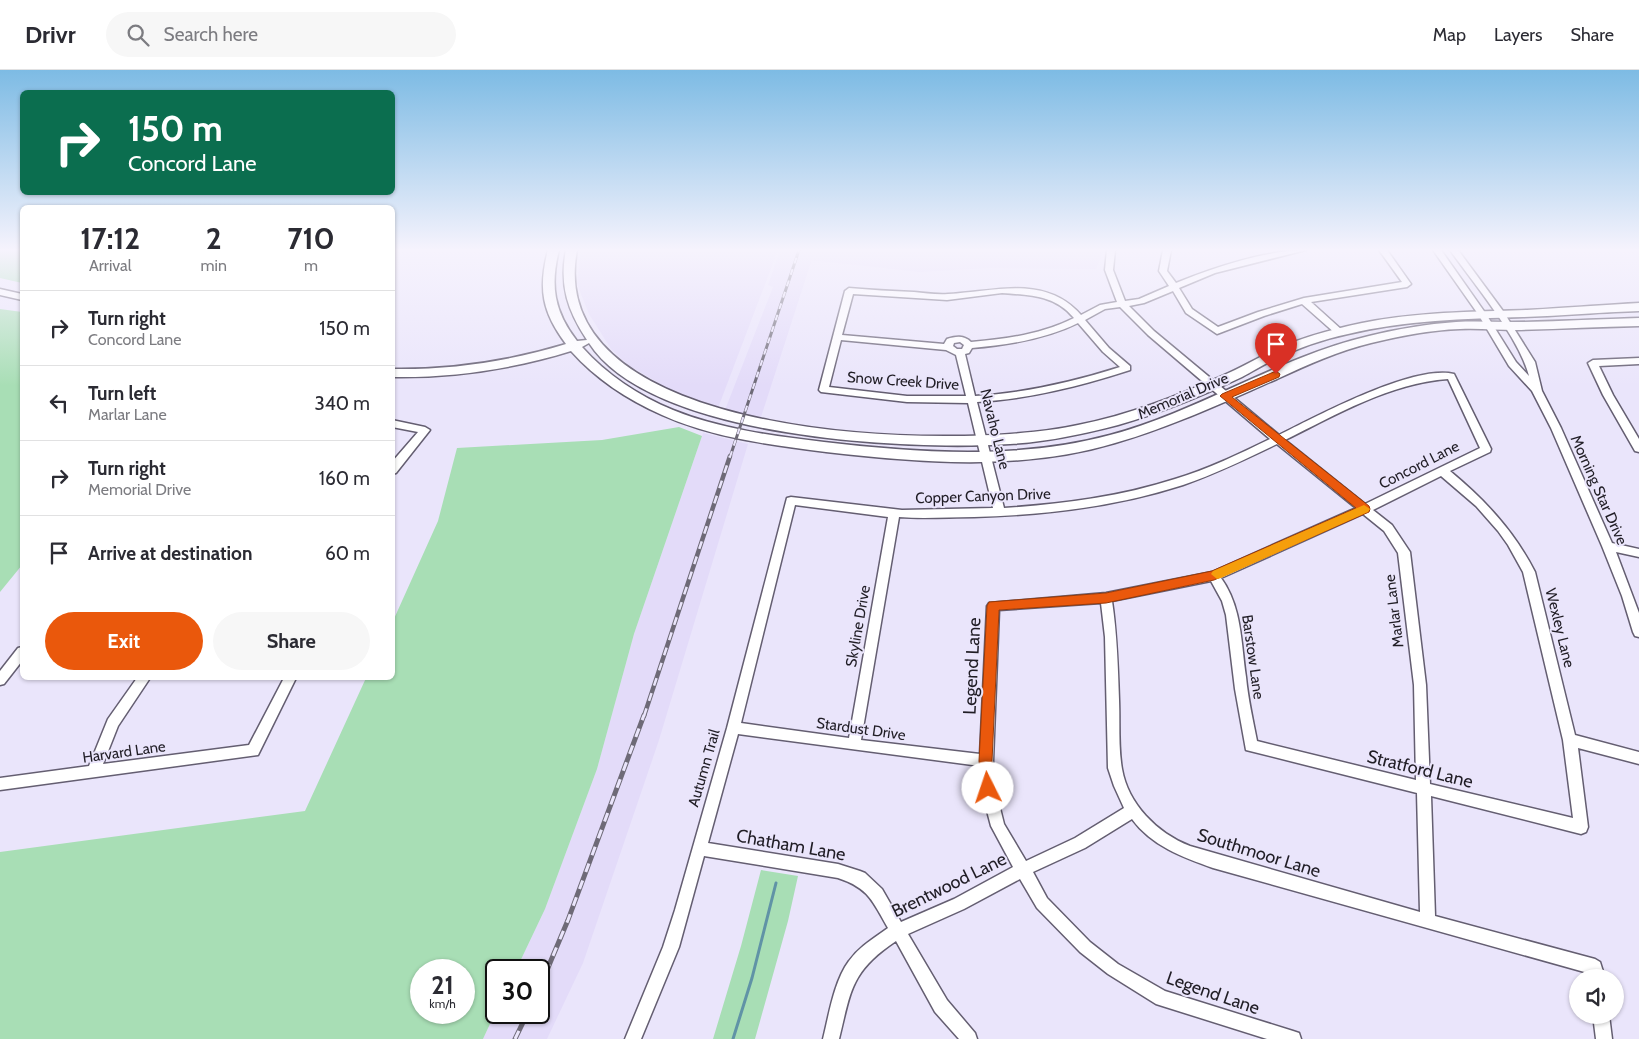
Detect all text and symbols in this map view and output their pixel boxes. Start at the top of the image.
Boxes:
search box [106,12,456,57]
text: Drivr [25,20,76,49]
icon: search [124,21,152,49]
text: Search here [164,23,258,46]
text: Map [1433,24,1466,46]
text: Layers [1494,24,1543,46]
text: Share [1571,24,1614,46]
text: 150 m [128,107,223,150]
icon: right [45,110,110,175]
text: Concord Lane [128,150,257,177]
text: 17:12 [80,220,140,257]
text: 2 [206,220,222,257]
text: 710 [287,220,335,257]
text: Arrival [89,256,132,275]
text: min [201,256,227,275]
text: m [304,256,318,275]
text: Turn right [88,307,166,330]
icon: right [45,314,73,342]
text: 150 m [319,317,370,340]
pin [1255,323,1297,374]
text: Concord Lane [88,330,182,349]
icon: arrive [1262,330,1290,358]
street label: Snow Creek Drive [846,368,960,394]
street label: Memorial Drive [1135,369,1231,423]
text: Turn left [88,382,156,405]
street label: Navaho Lane [976,387,1014,471]
icon: left [45,389,73,417]
text: 340 m [315,392,370,415]
text: Marlar Lane [88,405,167,424]
street label: Morning Star Drive [1567,432,1631,548]
street label: Concord Lane [1376,437,1462,493]
text: Turn right [88,457,166,480]
icon: right [45,464,73,492]
text: 160 m [319,467,370,490]
text: Memorial Drive [88,480,191,499]
street label: Copper Canyon Drive [915,485,1051,507]
icon: arrive [45,539,73,567]
text: Arrive at destination [88,542,252,565]
text: 60 m [325,542,370,565]
street label: Marlar Lane [1381,573,1407,649]
street label: Skyline Drive [842,583,874,668]
street label: Wexley Lane [1541,586,1579,670]
button: Exit [45,612,203,670]
button: Share [213,612,370,670]
street label: Barstow Lane [1238,614,1268,701]
street label: Legend Lane [958,617,986,715]
street label: Stardust Drive [815,714,907,744]
street label: Autumn Trail [684,727,724,809]
street label: Harvard Lane [81,737,167,767]
street label: Stratford Lane [1365,745,1475,793]
position arrow [961,761,1013,813]
street label: Southmoor Lane [1195,824,1323,882]
street label: Chatham Lane [735,825,847,865]
street label: Brentwood Lane [888,848,1010,922]
speed limit sign: 30 [485,959,550,1024]
street label: Legend Lane [1163,967,1263,1019]
map controls [1569,969,1624,1024]
button: sound [1569,969,1624,1024]
text: 21 [431,970,454,1000]
text: km/h [429,996,456,1011]

